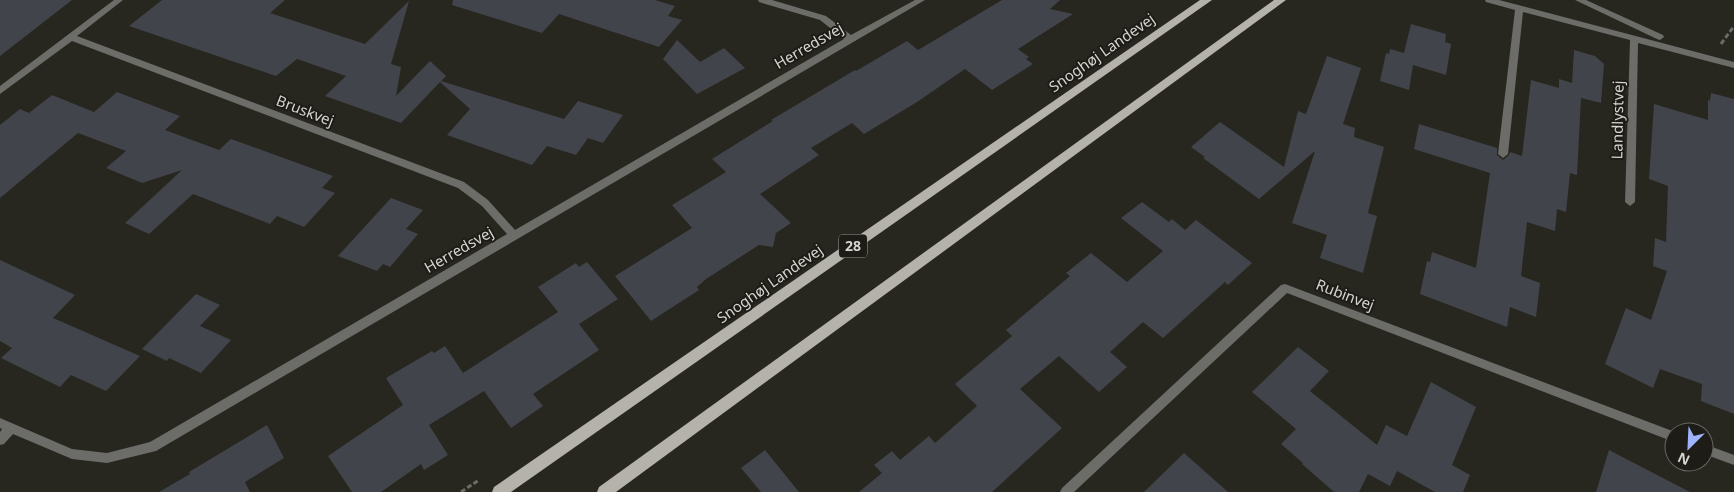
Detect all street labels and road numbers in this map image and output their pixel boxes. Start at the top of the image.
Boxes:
street label: Snoghøj Landevej [1045,8,1158,96]
street label: Herredsvej [770,17,847,73]
street label: Landlystvej [1606,80,1628,160]
street label: Bruskvej [274,90,337,130]
street label: Herredsvej [420,221,497,277]
road number: 28 [839,235,867,258]
street label: Snoghøj Landevej [713,239,826,327]
street label: Rubinvej [1313,274,1377,314]

